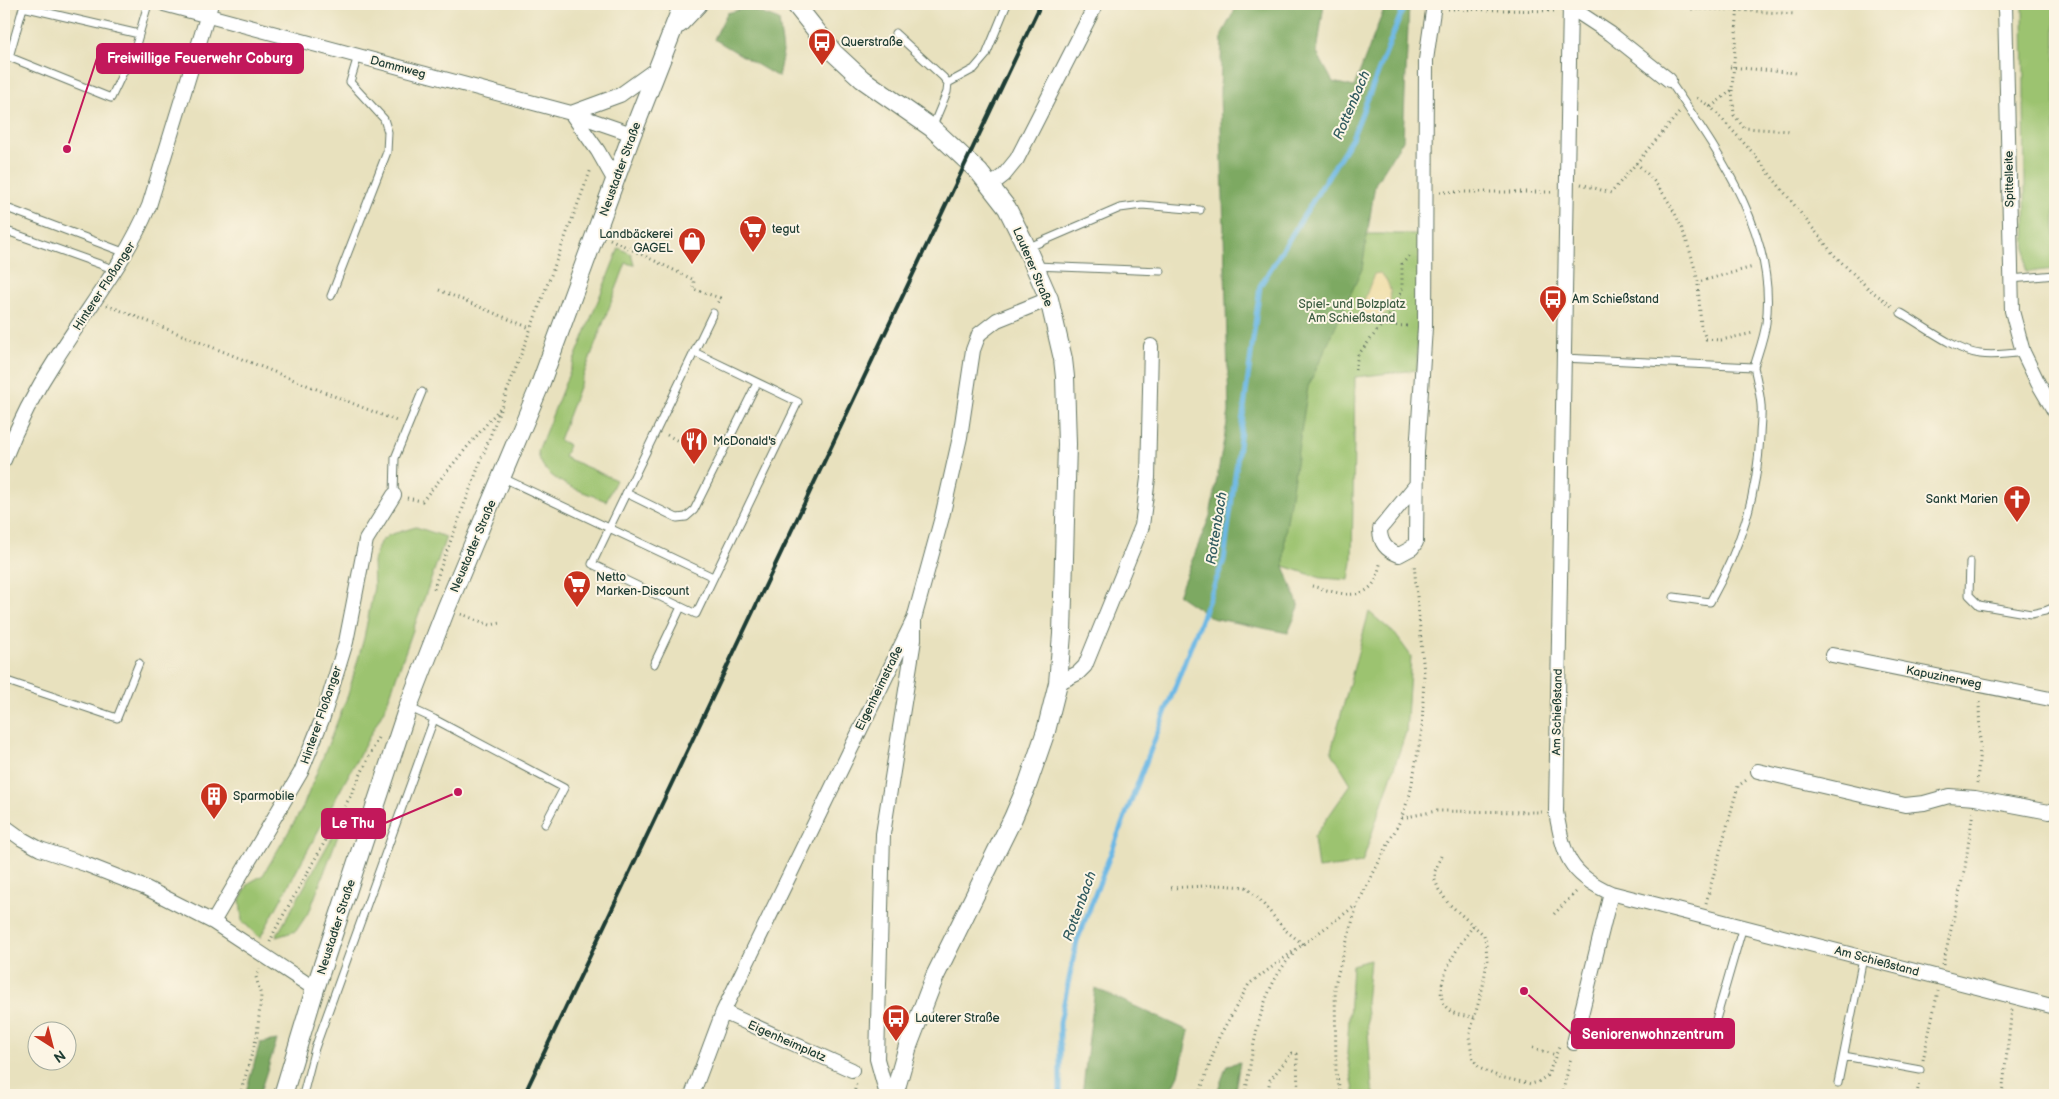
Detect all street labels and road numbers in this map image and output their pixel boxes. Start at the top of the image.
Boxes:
street label: Dammweg [368,53,427,82]
street label: Neustadter Straße [596,120,644,218]
street label: Spittelleite [2002,150,2017,208]
street label: Lauterer Straße [1009,225,1056,309]
street label: Hinterer Floßanger [70,239,139,333]
street label: Neustadter Straße [447,498,500,595]
street label: Eigenheimstraße [852,643,906,733]
street label: Hinterer Floßanger [298,663,346,766]
street label: Kapuzinerweg [1905,663,1983,692]
street label: Am Schießstand [1549,668,1566,756]
street label: Neustadter Straße [314,878,359,977]
street label: Am Schießstand [1833,943,1921,980]
street label: Eigenheimplatz [745,1018,828,1065]

